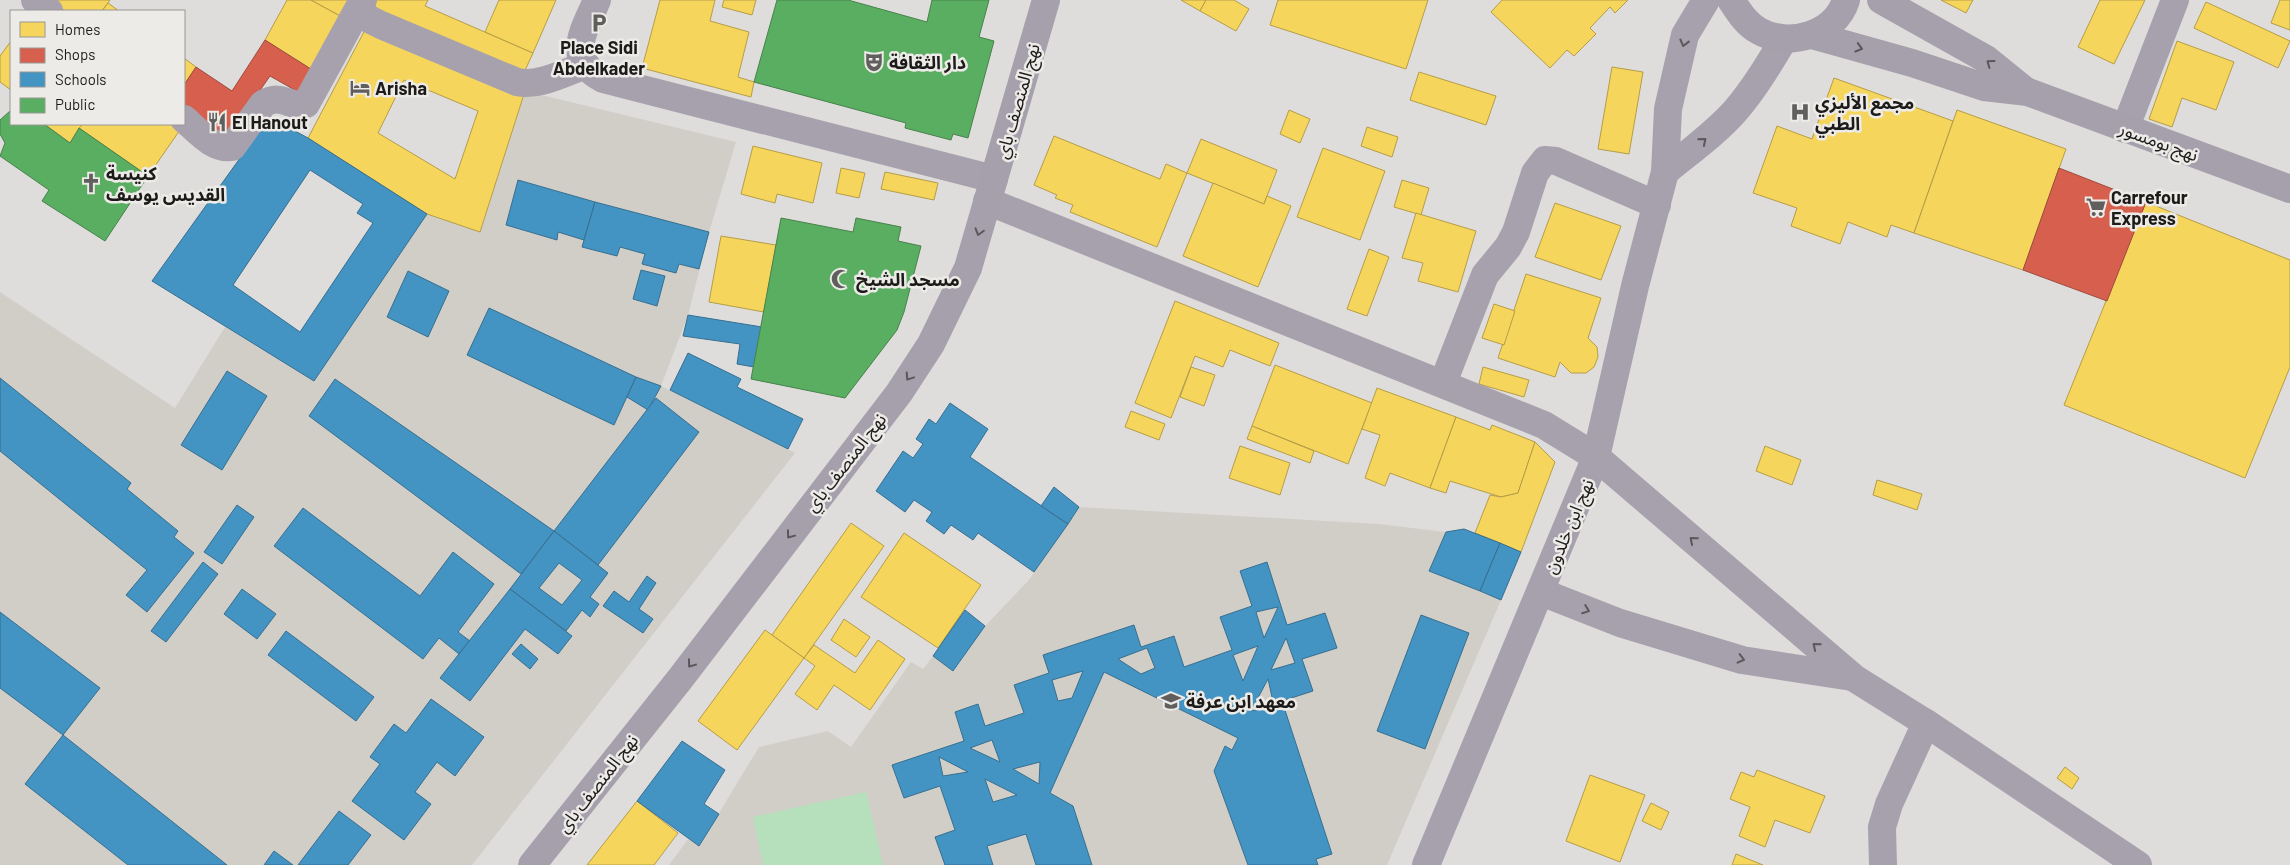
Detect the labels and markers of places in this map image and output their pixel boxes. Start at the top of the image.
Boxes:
parking icon: Place Sidi Abdelkader [588,12,610,34]
place label: Place Sidi Abdelkader [553,36,645,79]
theatre icon: دار الثقافة [863,51,885,73]
place label: دار الثقافة [889,51,966,74]
hotel icon: Arisha [349,77,371,99]
place label: Arisha [375,77,427,99]
place label: مجمع الأليزي الطبي [1815,91,1914,138]
hospital icon: مجمع الأليزي الطبي [1789,101,1811,123]
restaurant icon: El Hanout [206,111,228,133]
place label: El Hanout [232,111,308,133]
place label: كنيسة القديس يوسف [106,162,225,205]
church icon: كنيسة القديس يوسف [80,172,102,194]
place label: Carrefour Express [2111,186,2188,229]
supermarket icon: Carrefour Express [2085,196,2107,218]
mosque icon: مسجد الشيخ [830,268,852,290]
place label: مسجد الشيخ [856,268,960,293]
school or university icon: معهد ابن عرفة [1160,690,1182,712]
place label: معهد ابن عرفة [1186,690,1296,713]

